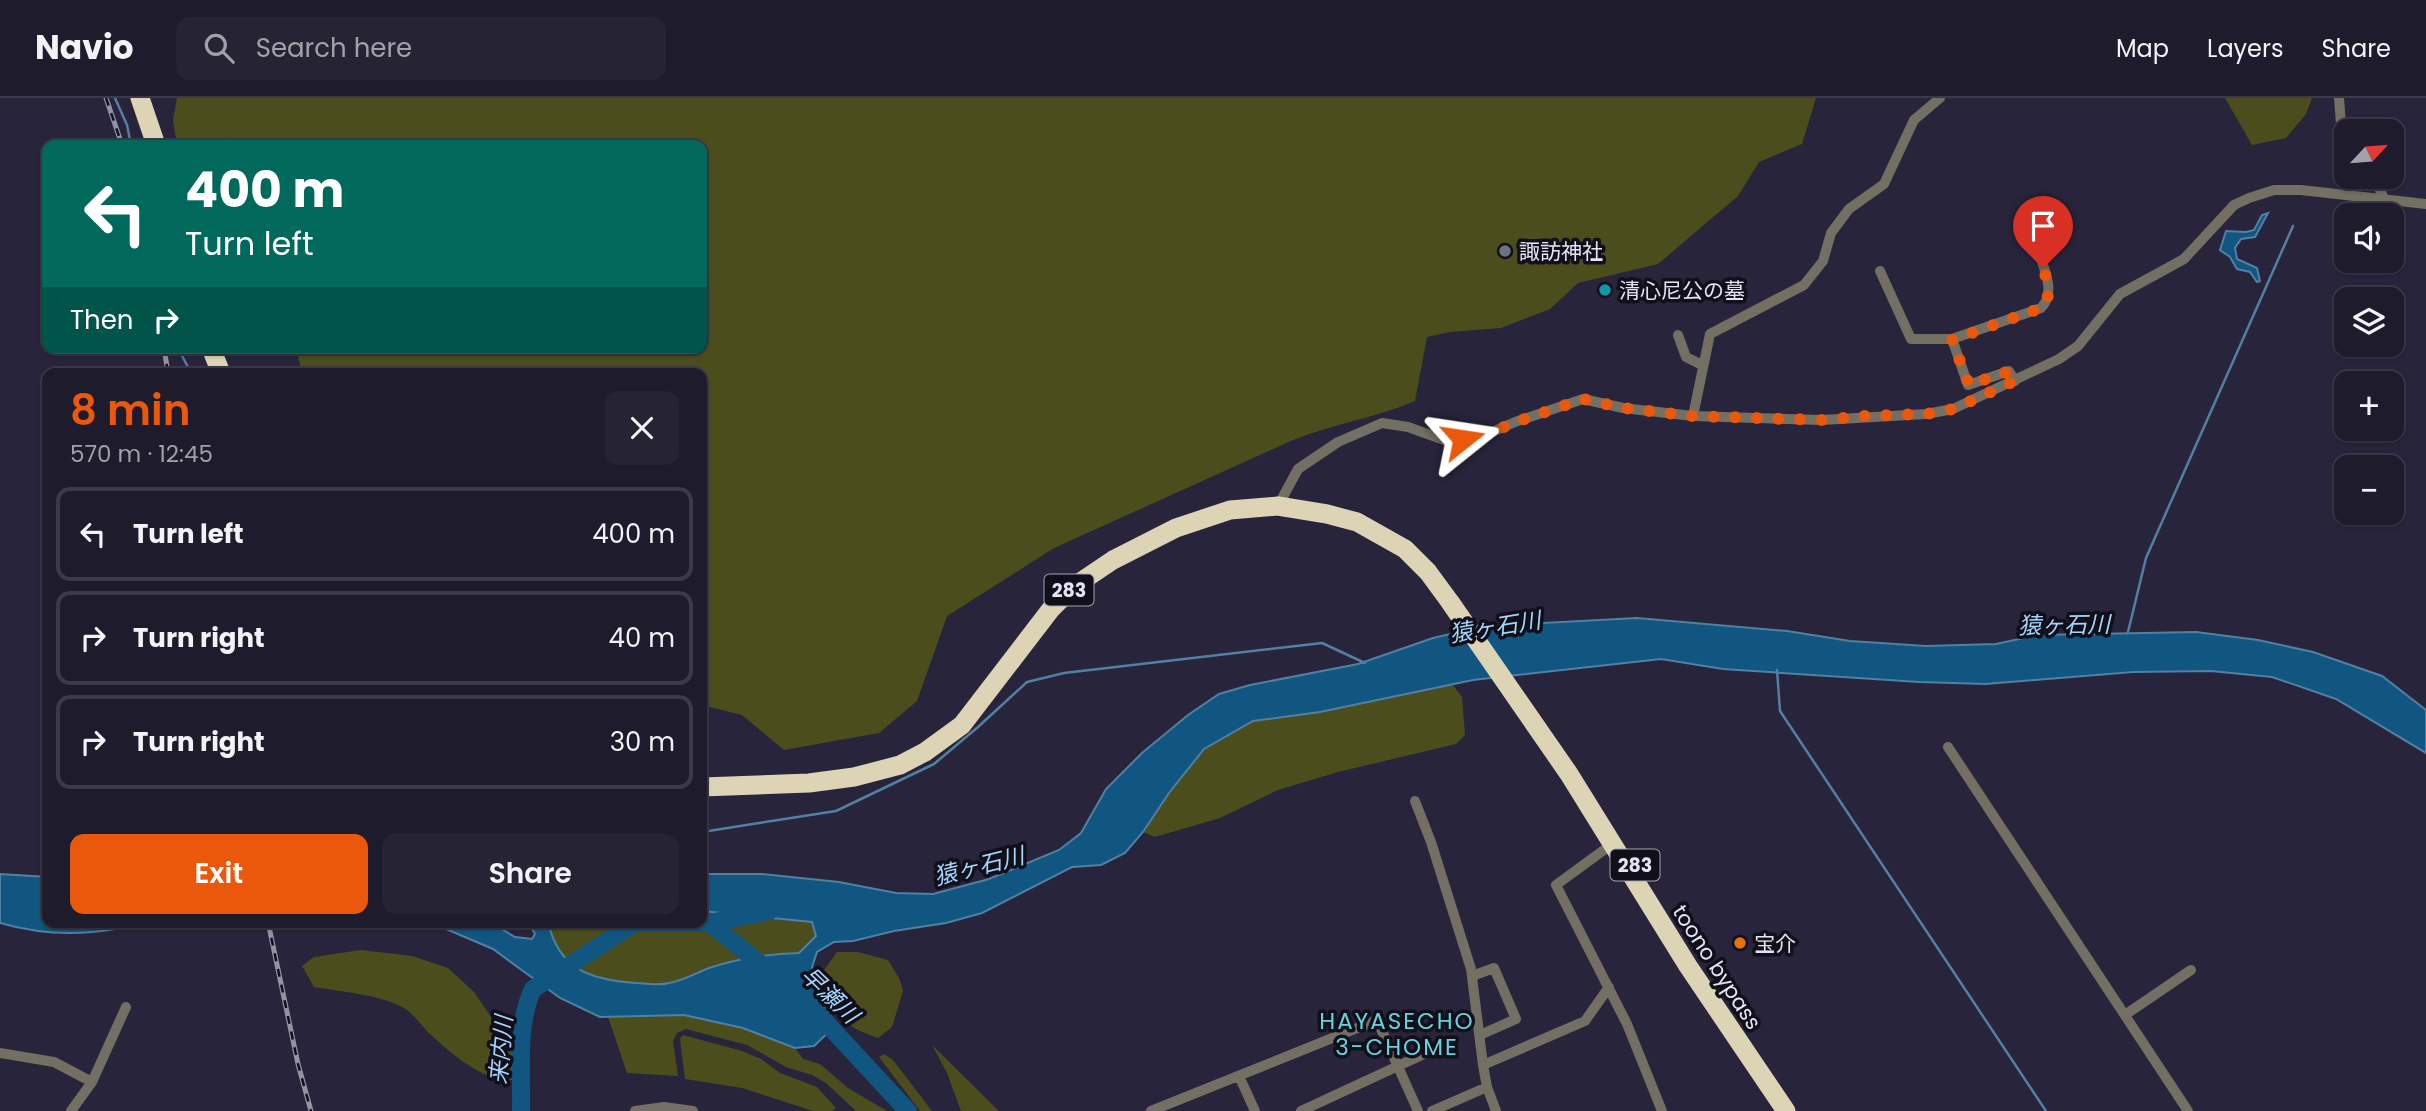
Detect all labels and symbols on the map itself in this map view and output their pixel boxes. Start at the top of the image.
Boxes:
north arrow [2334,119,2404,189]
pin [2013,196,2073,268]
place label: 諏訪神社 [1519,237,1603,266]
marker: 諏訪神社 [1497,243,1513,259]
place label: 清心尼公の墓 [1619,276,1745,305]
marker: 清心尼公の墓 [1597,282,1613,298]
position arrow [1426,402,1500,476]
road number: 283 [1044,575,1094,606]
water label: 猿ヶ石川 [1447,604,1546,650]
water label: 猿ヶ石川 [2018,608,2113,642]
water label: 猿ヶ石川 [930,839,1030,893]
road number: 283 [1610,850,1660,880]
street label: toono bypass [1666,899,1768,1035]
place label: 宝介 [1754,929,1796,958]
marker: 宝介 [1732,935,1748,951]
water label: 早瀬川 [794,960,868,1033]
district label: HAYASECHO 3-CHOME [1319,1005,1475,1063]
water label: 来内川 [482,1011,520,1086]

